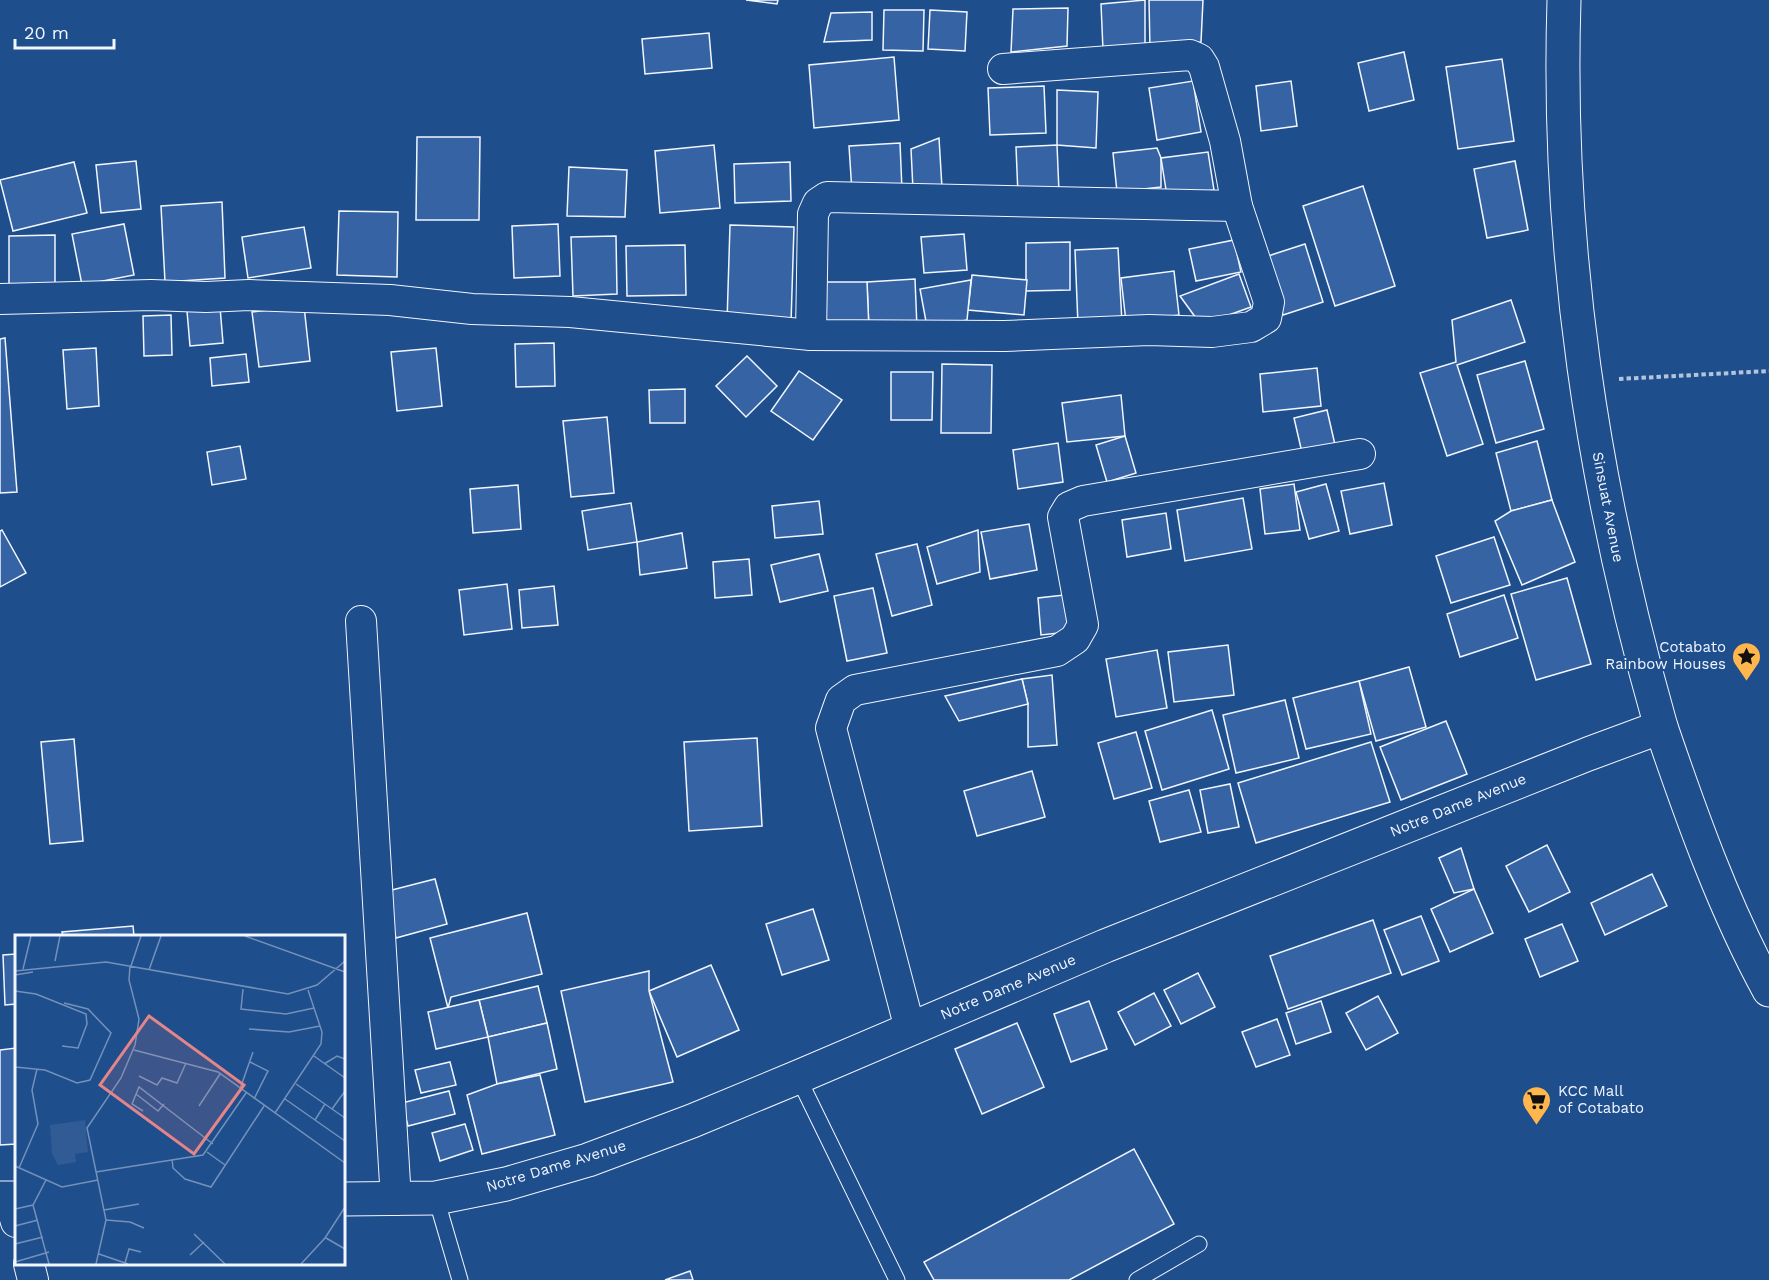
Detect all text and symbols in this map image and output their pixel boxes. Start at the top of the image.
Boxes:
scale bar [15,12,114,50]
text: 20 m [24,22,69,43]
street label: Sinsuat Avenue [1588,450,1628,564]
place label: Cotabato Rainbow Houses [1605,638,1726,673]
place icon: Cotabato Rainbow Houses [1731,640,1763,682]
street label: Notre Dame Avenue [1387,769,1529,841]
inset map [15,935,345,1265]
street label: Notre Dame Avenue [938,950,1078,1024]
place label: KCC Mall of Cotabato [1558,1082,1644,1117]
supermarket icon: KCC Mall of Cotabato [1521,1084,1553,1126]
street label: Notre Dame Avenue [484,1136,628,1196]

